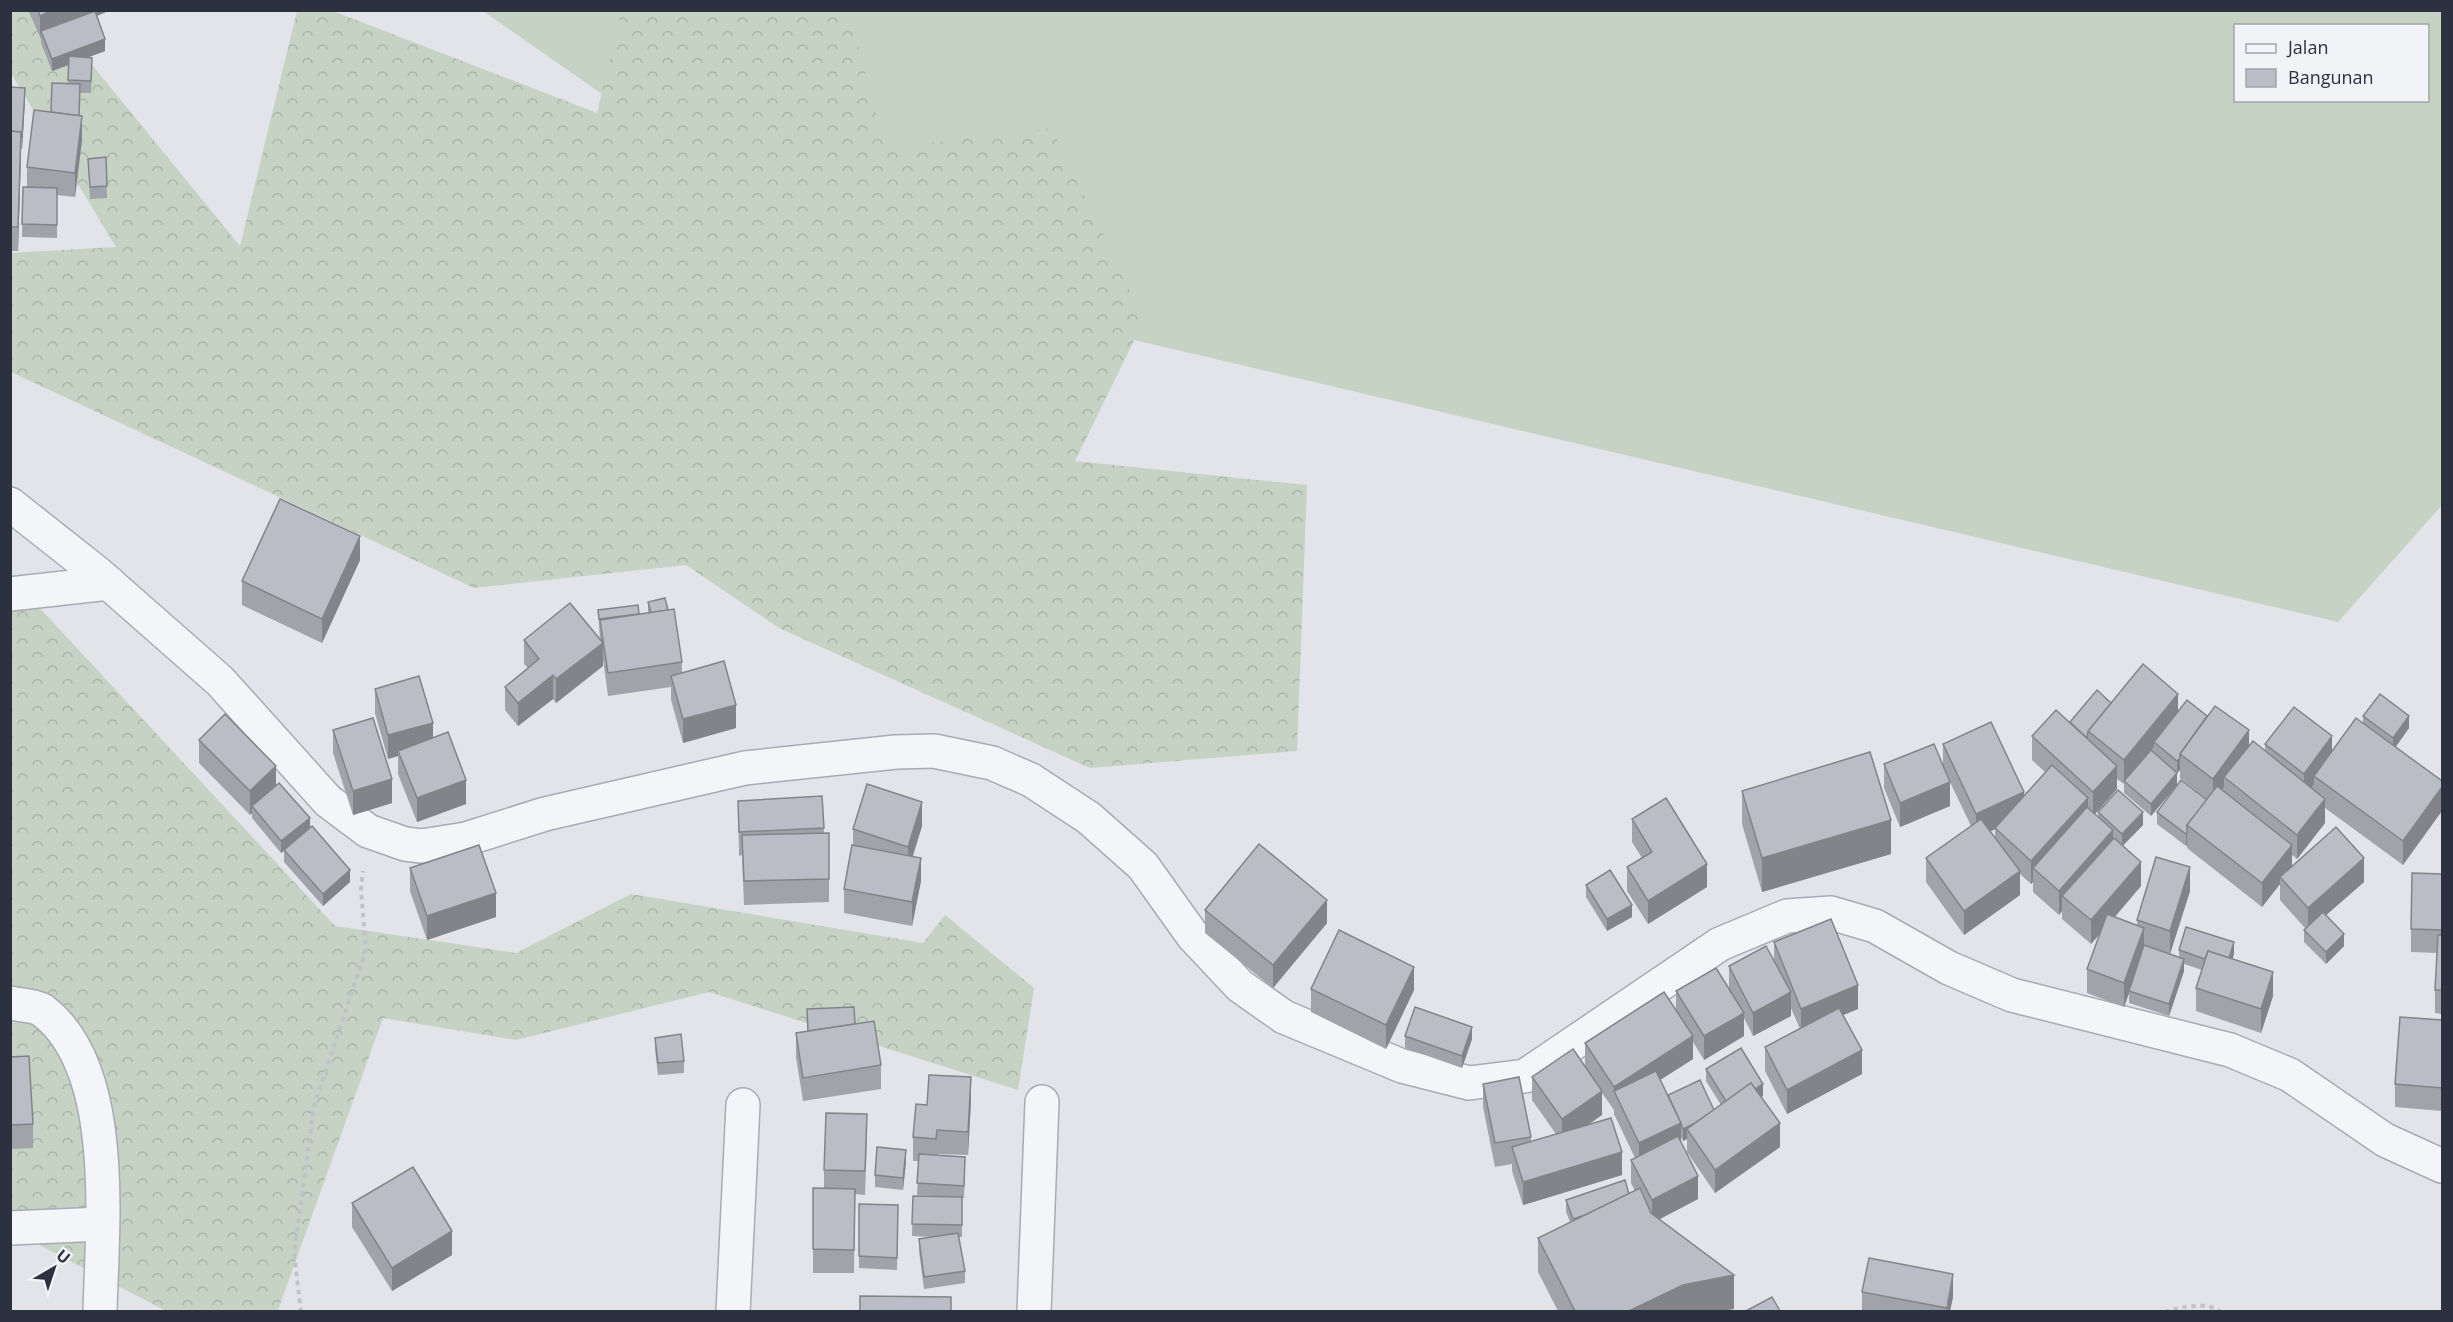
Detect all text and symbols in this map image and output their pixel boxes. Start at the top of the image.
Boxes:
legend [2234,24,2429,102]
text: Jalan [2286,35,2328,59]
text: Bangunan [2288,65,2374,89]
north arrow [24,1238,84,1298]
text: U [52,1244,75,1269]

